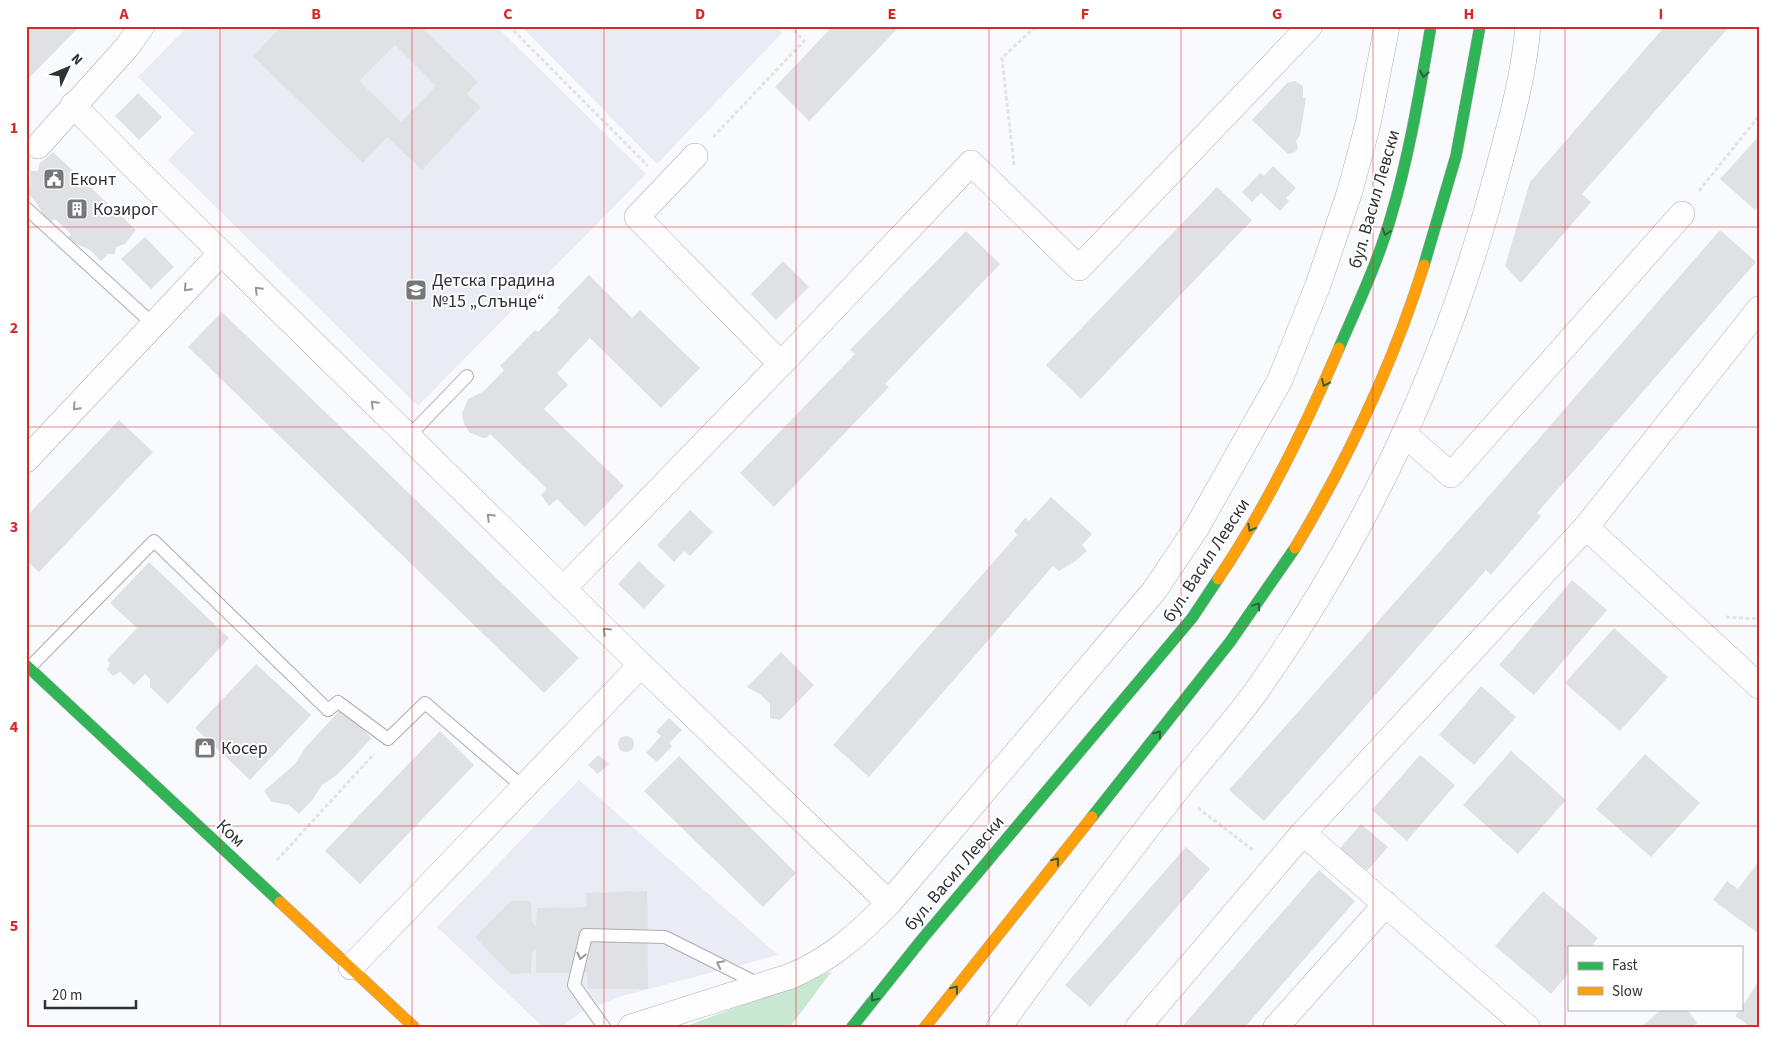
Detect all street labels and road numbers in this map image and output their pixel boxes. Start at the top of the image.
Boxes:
street label: бул. Васил Левски [1343,127,1406,272]
street label: бул. Васил Левски [1157,493,1256,627]
street label: бул. Васил Левски [899,810,1010,936]
street label: Ком [211,813,251,853]

